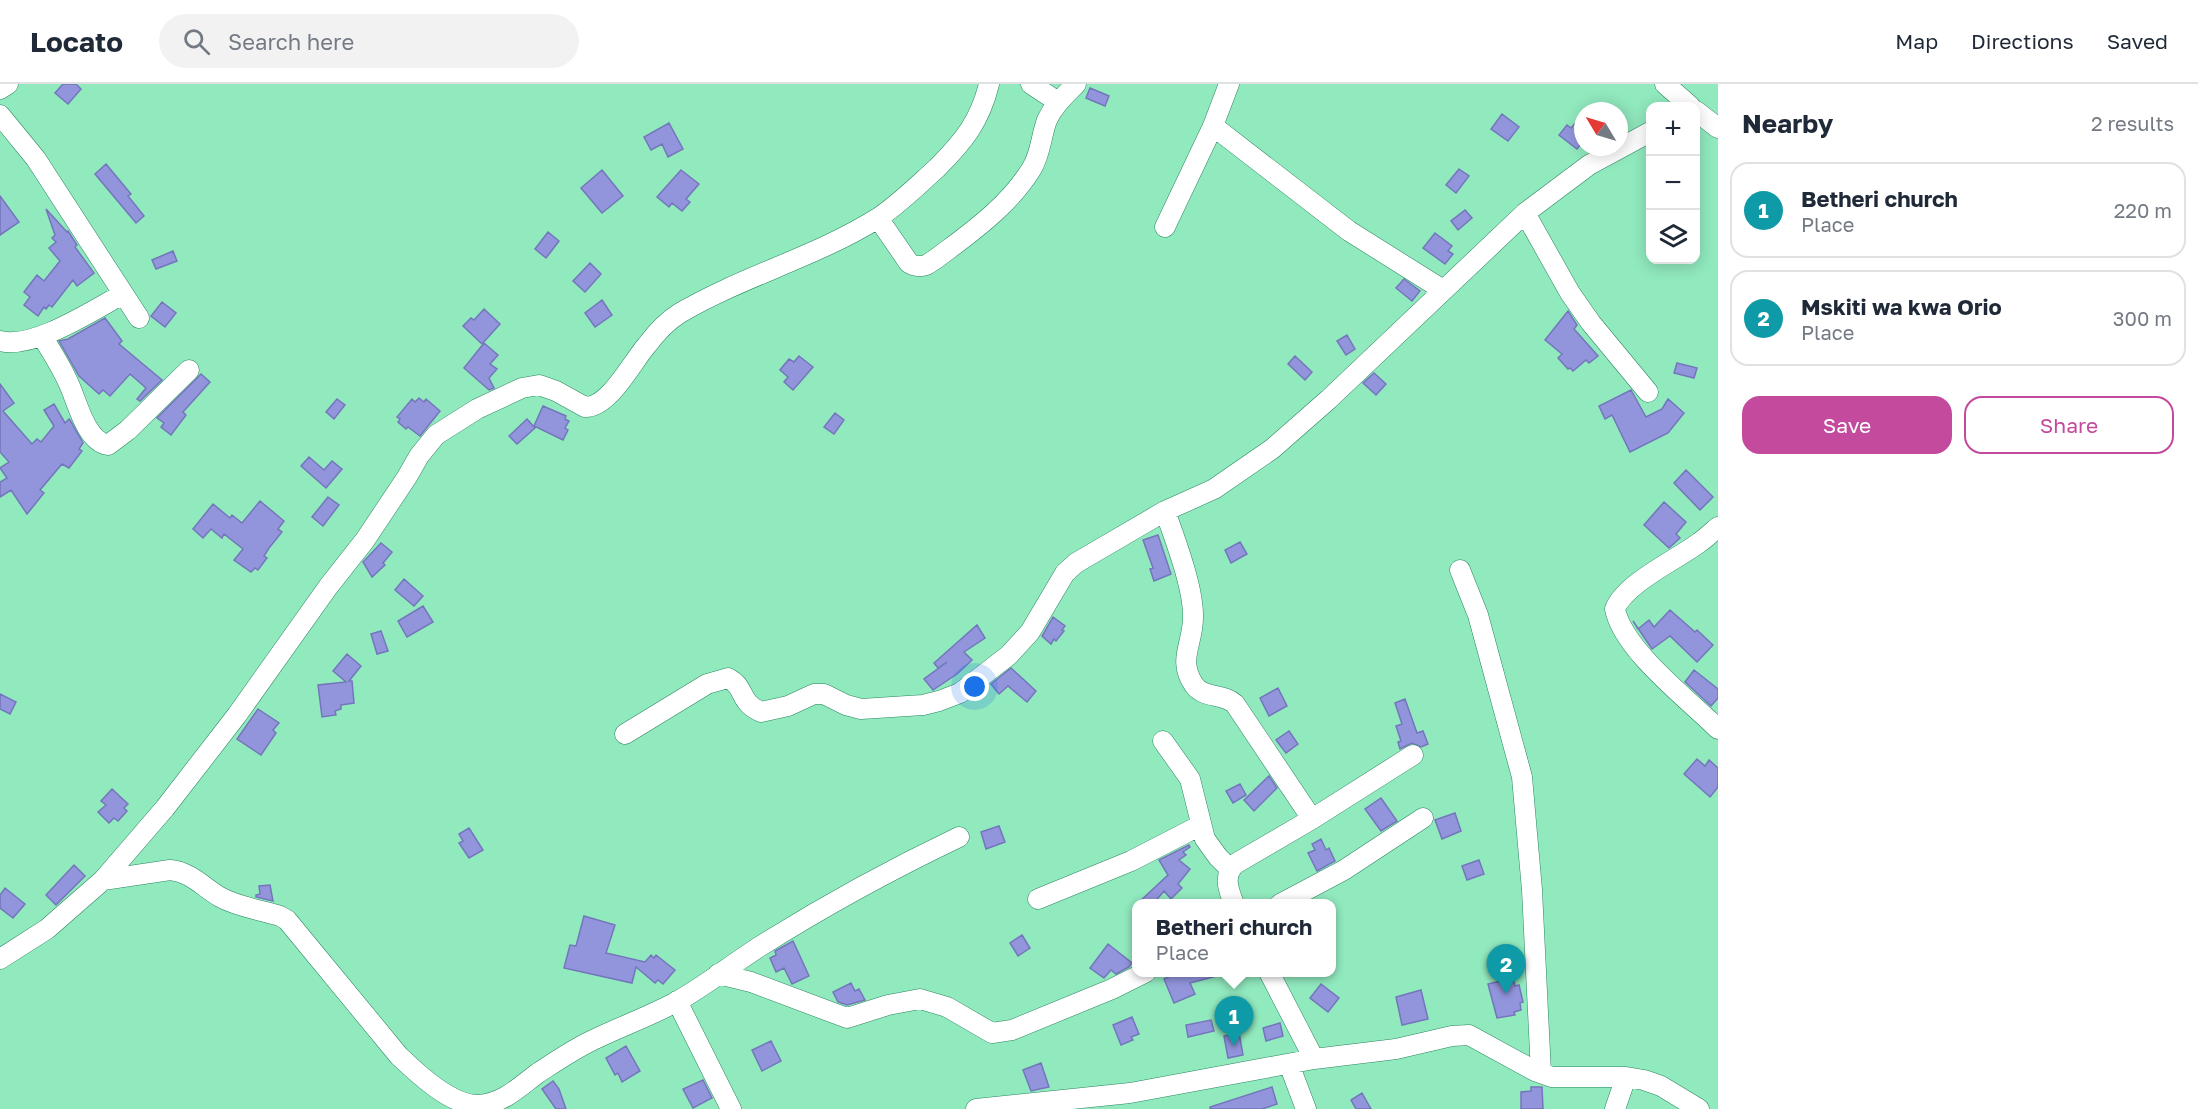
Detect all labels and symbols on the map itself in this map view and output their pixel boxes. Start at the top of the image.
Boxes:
north arrow [1574,102,1628,156]
your location [960,672,989,701]
pin: 2 [1486,944,1526,994]
pin: 1 [1214,996,1254,1046]

